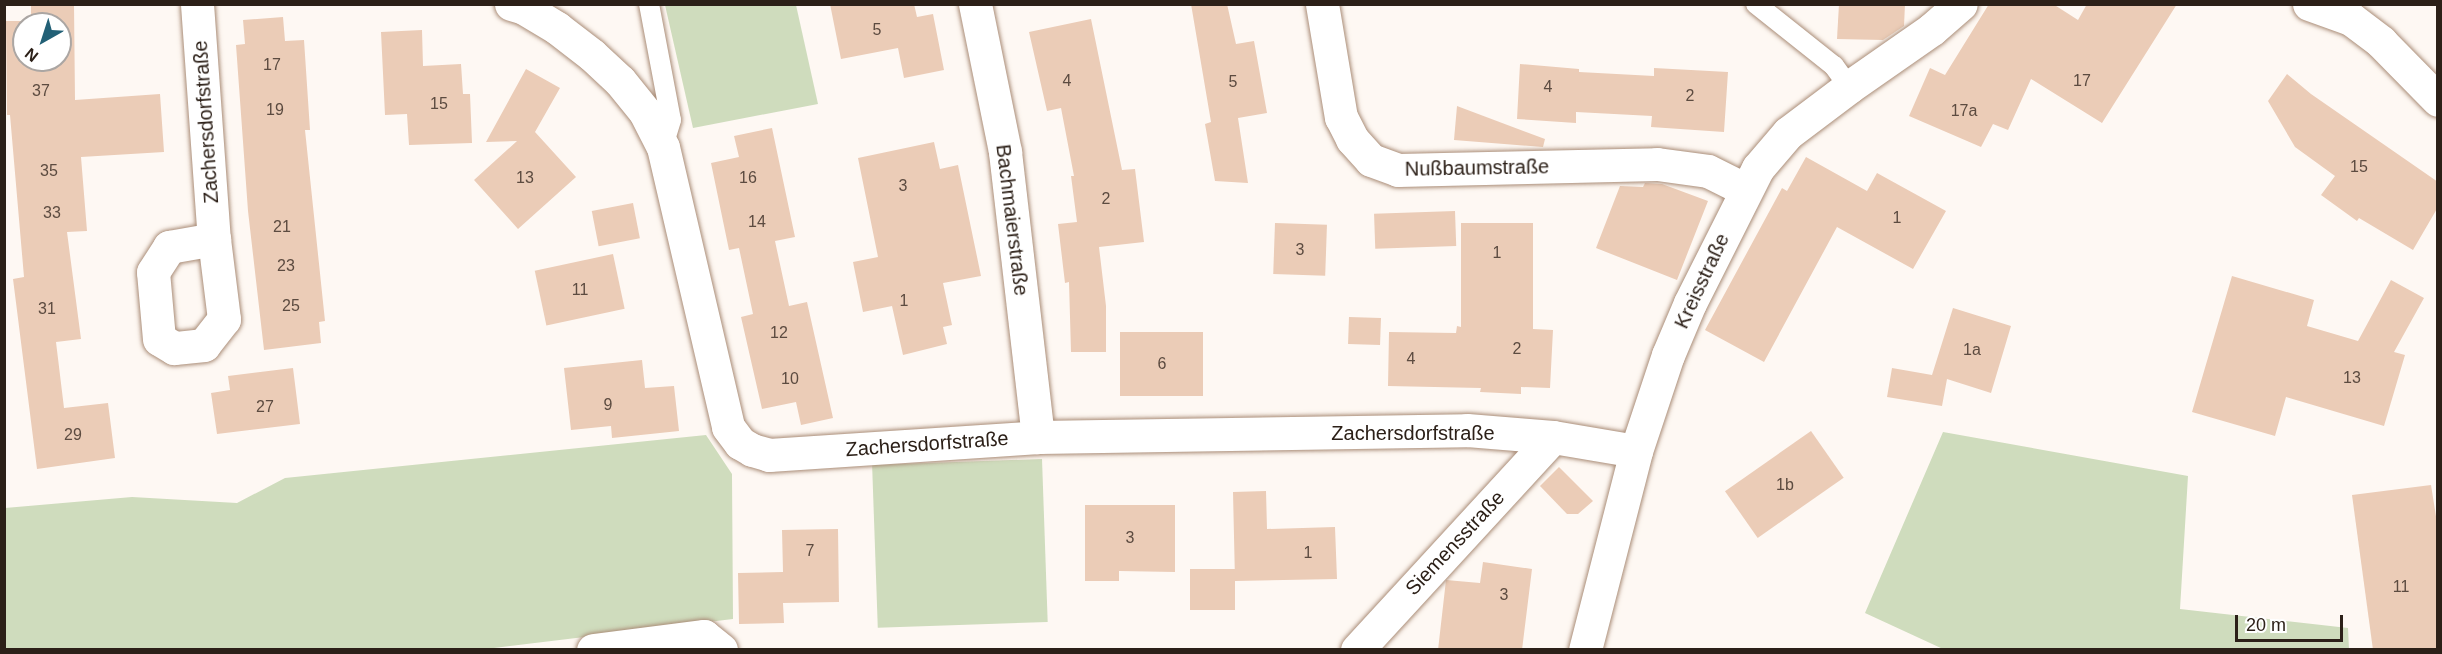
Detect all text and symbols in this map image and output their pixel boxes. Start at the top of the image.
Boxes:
north arrow [12,12,72,72]
house number: 5 [873,20,881,40]
street label: Zachersdorfstraße [188,40,224,204]
text: N [22,45,41,65]
house number: 17 [263,55,281,75]
house number: 4 [1063,71,1071,91]
house number: 17 [2073,71,2091,91]
house number: 5 [1229,72,1237,92]
house number: 4 [1544,77,1552,97]
house number: 37 [32,81,50,101]
house number: 2 [1686,86,1694,106]
house number: 15 [430,94,448,114]
house number: 19 [266,100,284,120]
house number: 17a [1951,101,1977,121]
street label: Bachmaierstraße [991,143,1033,297]
street label: Nußbaumstraße [1405,155,1549,181]
house number: 15 [2350,157,2368,177]
house number: 35 [40,161,58,181]
house number: 13 [516,168,534,188]
house number: 16 [739,168,757,188]
house number: 3 [899,176,907,196]
house number: 2 [1102,189,1110,209]
house number: 33 [43,203,61,223]
house number: 1 [1893,208,1901,228]
house number: 14 [748,212,766,232]
house number: 21 [273,217,291,237]
street label: Kreisstraße [1670,230,1734,332]
house number: 3 [1296,240,1304,260]
house number: 1 [1493,243,1501,263]
house number: 23 [277,256,295,276]
house number: 11 [572,280,588,300]
house number: 1 [900,291,908,311]
house number: 25 [282,296,300,316]
house number: 31 [38,299,56,319]
house number: 12 [770,323,788,343]
house number: 2 [1513,339,1521,359]
house number: 1a [1963,340,1981,360]
house number: 4 [1407,349,1415,369]
house number: 6 [1158,354,1166,374]
house number: 13 [2343,368,2361,388]
house number: 10 [781,369,799,389]
house number: 9 [604,395,612,415]
house number: 27 [256,397,274,417]
street label: Zachersdorfstraße [1331,421,1495,445]
house number: 29 [64,425,82,445]
street label: Zachersdorfstraße [845,426,1009,462]
house number: 1b [1776,475,1794,495]
street label: Siemensstraße [1400,486,1510,600]
house number: 3 [1126,528,1134,548]
house number: 7 [806,541,814,561]
house number: 1 [1304,543,1312,563]
house number: 11 [2393,577,2409,597]
house number: 3 [1500,585,1508,605]
scale bar [2238,603,2346,641]
text: 20 m [2246,615,2286,635]

